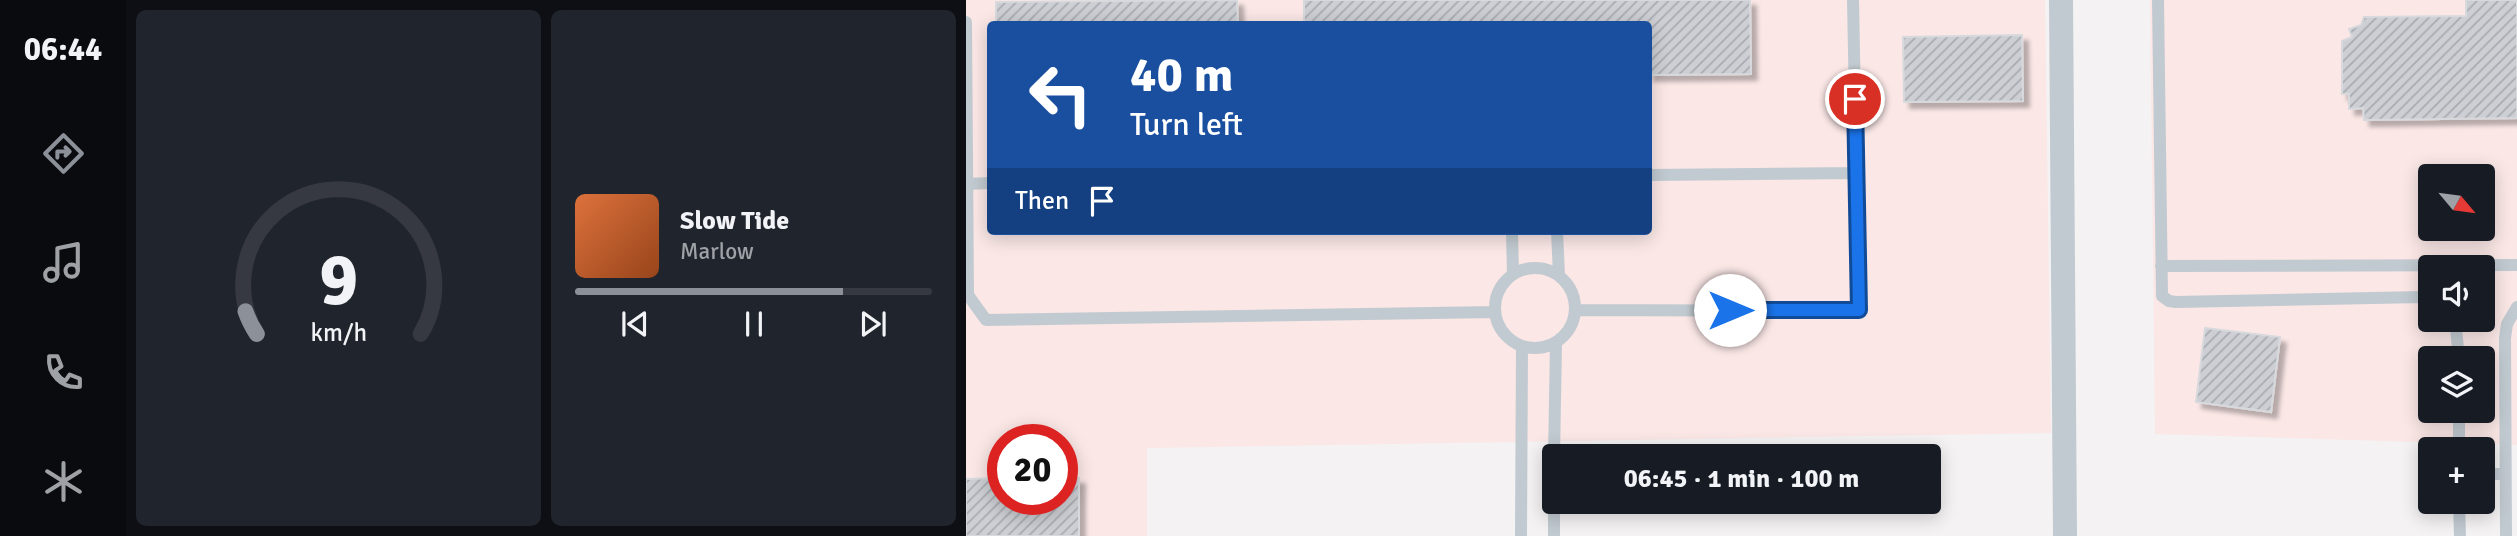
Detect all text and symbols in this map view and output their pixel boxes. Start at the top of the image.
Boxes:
text: 06:44 [24,30,102,69]
text: 40 m [1130,45,1233,105]
icon: left [1015,49,1106,140]
pin [1825,69,1885,129]
icon: arrive [1836,80,1874,118]
text: Turn left [1130,105,1243,144]
icon: directions [39,129,88,178]
north arrow [2418,164,2496,242]
map controls [2418,164,2495,514]
icon: arrive [1083,182,1121,220]
text: Then [1015,185,1069,217]
text: Slow Tide [680,205,789,237]
text: 9 [319,236,358,325]
text: Marlow [680,237,754,266]
icon: music [39,238,88,287]
button: sound [2418,255,2495,332]
position arrow [1693,273,1767,347]
icon: previous [616,305,654,343]
icon: pause [735,305,773,343]
icon: next [854,305,892,343]
text: km/h [310,317,367,348]
button: layers [2418,346,2495,423]
icon: phone [39,348,88,397]
speed limit sign: 20 [987,424,1078,515]
button: + [2418,437,2495,514]
icon: climate [39,457,88,506]
text: 06:45 · 1 min · 100 m [1624,463,1859,495]

